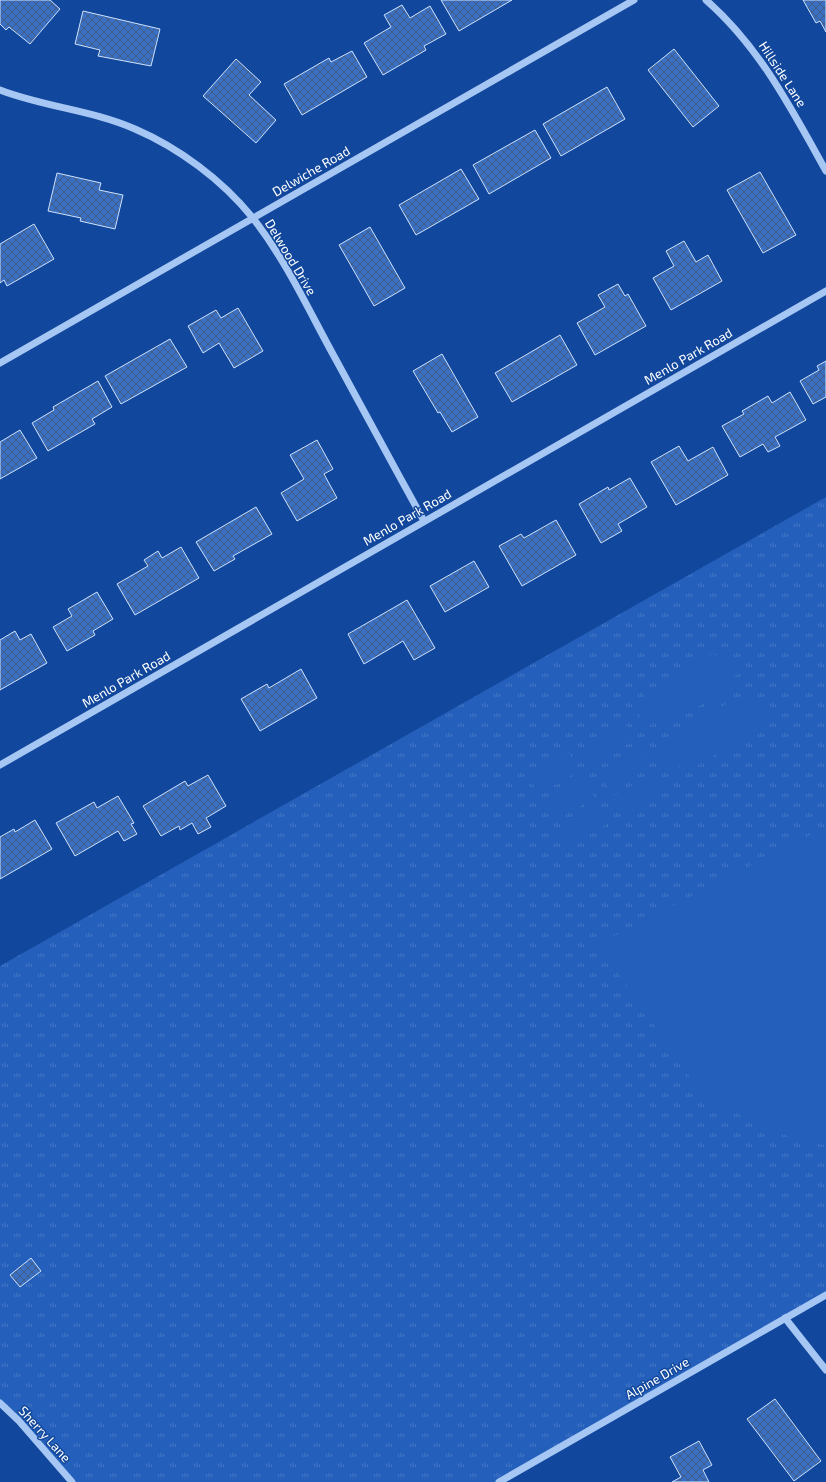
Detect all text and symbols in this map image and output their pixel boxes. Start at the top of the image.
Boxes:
street label: Hillside Lane [756,38,810,110]
street label: Delwiche Road [269,142,353,200]
street label: Delwood Drive [262,216,320,298]
street label: Menlo Park Road [641,324,735,388]
street label: Menlo Park Road [360,485,454,549]
street label: Menlo Park Road [79,647,173,711]
street label: Alpine Drive [622,1353,692,1403]
street label: Sherry Lane [16,1403,74,1465]

